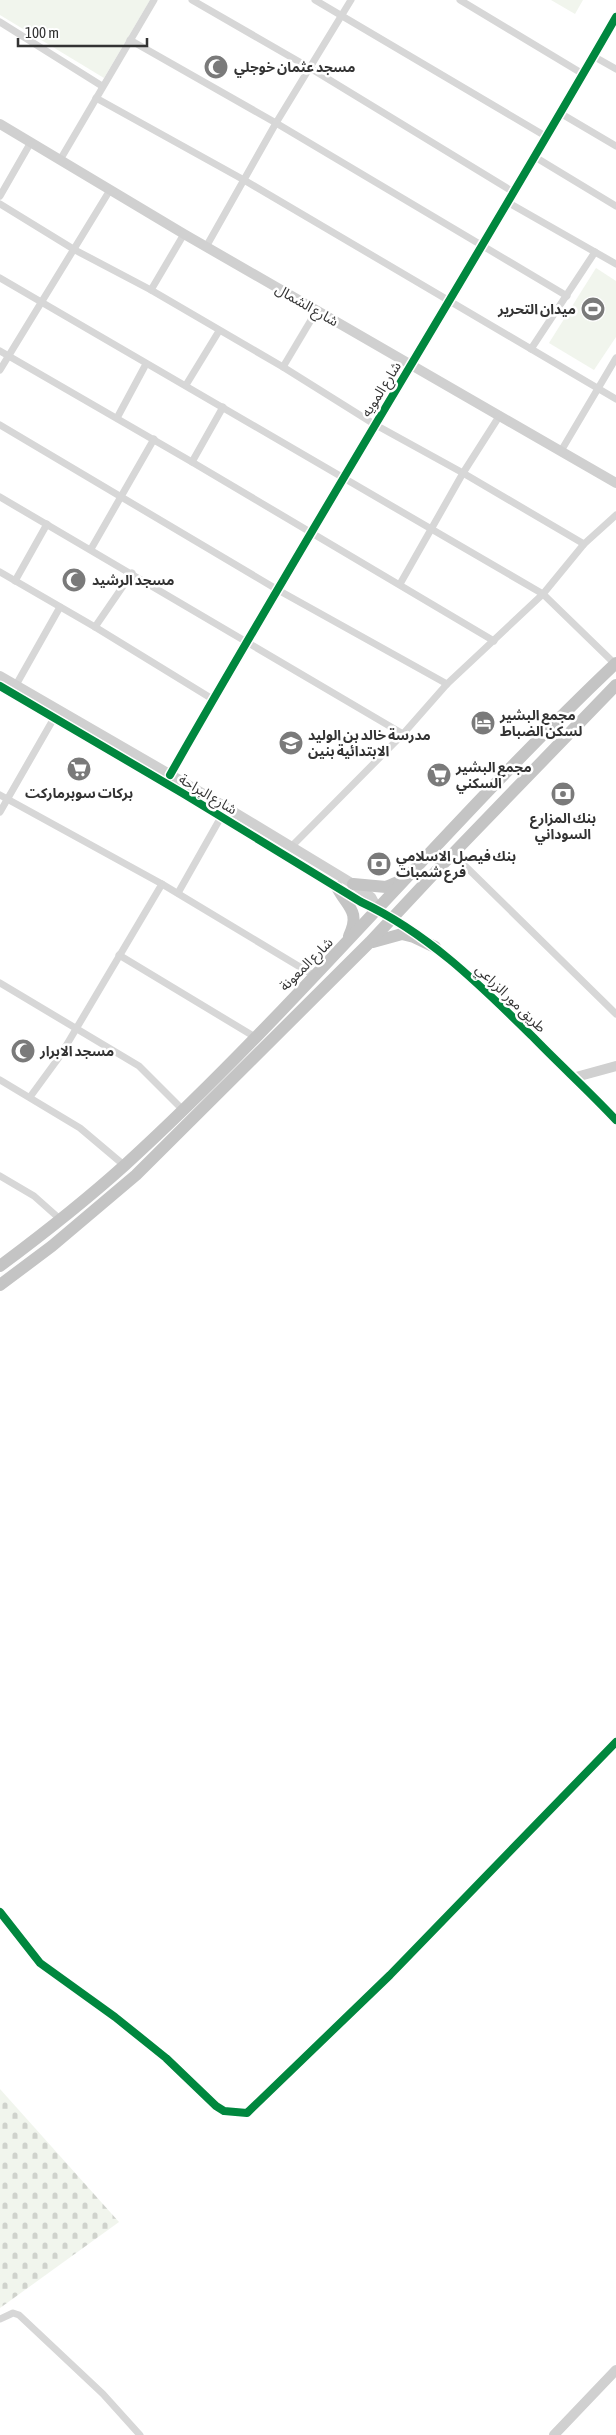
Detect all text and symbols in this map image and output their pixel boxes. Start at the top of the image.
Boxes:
scale bar [18,15,146,47]
text: 100 m [25,24,59,41]
mosque icon: مسجد عثمان خوجلي [203,54,229,80]
place label: مسجد عثمان خوجلي [234,59,355,78]
street label: شارع الشمال [271,281,341,332]
sports icon: ميدان التحرير [580,296,606,322]
place label: ميدان التحرير [497,301,576,318]
street label: شارع المويه [358,359,407,421]
mosque icon: مسجد الرشيد [61,567,87,593]
place label: مسجد الرشيد [92,572,174,589]
place label: مجمع البشير لسكن الضباط [499,707,582,739]
hotel icon: مجمع البشير لسكن الضباط [470,710,496,736]
place label: مدرسة خالد بن الوليد الابتدائية بنين [308,727,431,759]
school or university icon: مدرسة خالد بن الوليد الابتدائية بنين [278,730,304,756]
supermarket icon: بركات سوبرماركت [66,756,92,782]
place label: مجمع البشير السكني [455,759,532,794]
supermarket icon: مجمع البشير السكني [426,762,452,788]
street label: شارع البراحة [175,771,240,820]
bank icon: بنك المزارع السوداني [550,781,576,807]
place label: بركات سوبرماركت [25,785,133,802]
place label: بنك المزارع السوداني [530,810,596,845]
place label: بنك فيصل الاسلامي فرع شمبات [396,848,516,883]
bank icon: بنك فيصل الاسلامي فرع شمبات [366,851,392,877]
street label: شارع المعونة [276,934,338,996]
street label: طريق مور الزراعي [470,961,549,1038]
mosque icon: مسجد الابرار [10,1038,36,1064]
place label: مسجد الابرار [39,1043,114,1060]

